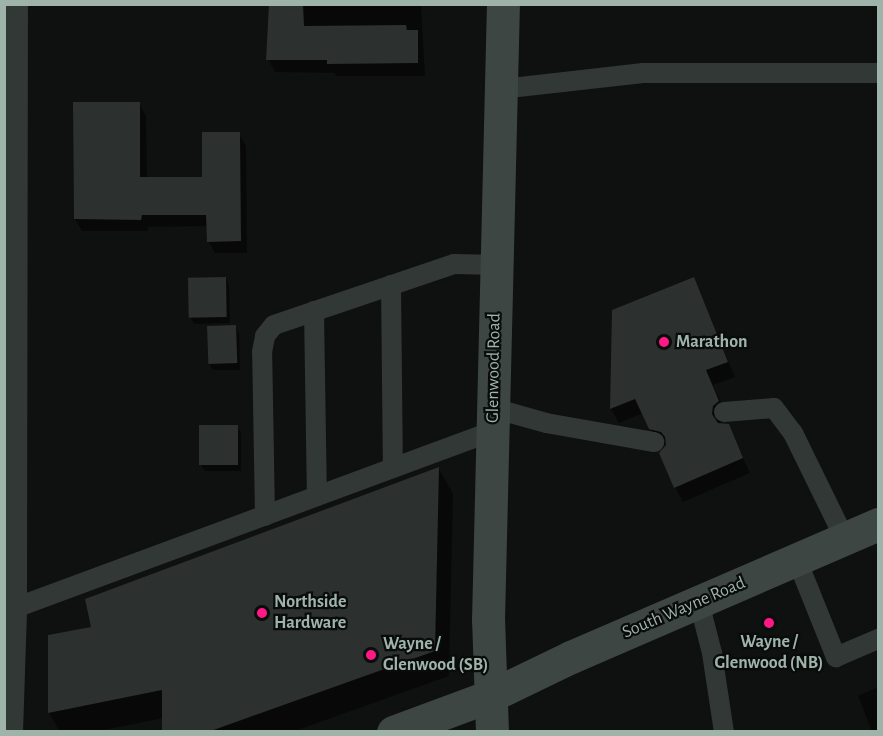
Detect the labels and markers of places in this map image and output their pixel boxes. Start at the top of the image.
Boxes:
place label: Marathon [676,331,747,353]
marker: Marathon [657,335,671,349]
place label: Northside Hardware [274,592,347,634]
marker: Northside Hardware [255,606,269,620]
marker: Wayne / Glenwood (NB) [762,616,776,630]
place label: Wayne / Glenwood (NB) [714,632,824,674]
place label: Wayne / Glenwood (SB) [383,634,488,676]
marker: Wayne / Glenwood (SB) [364,648,378,662]

